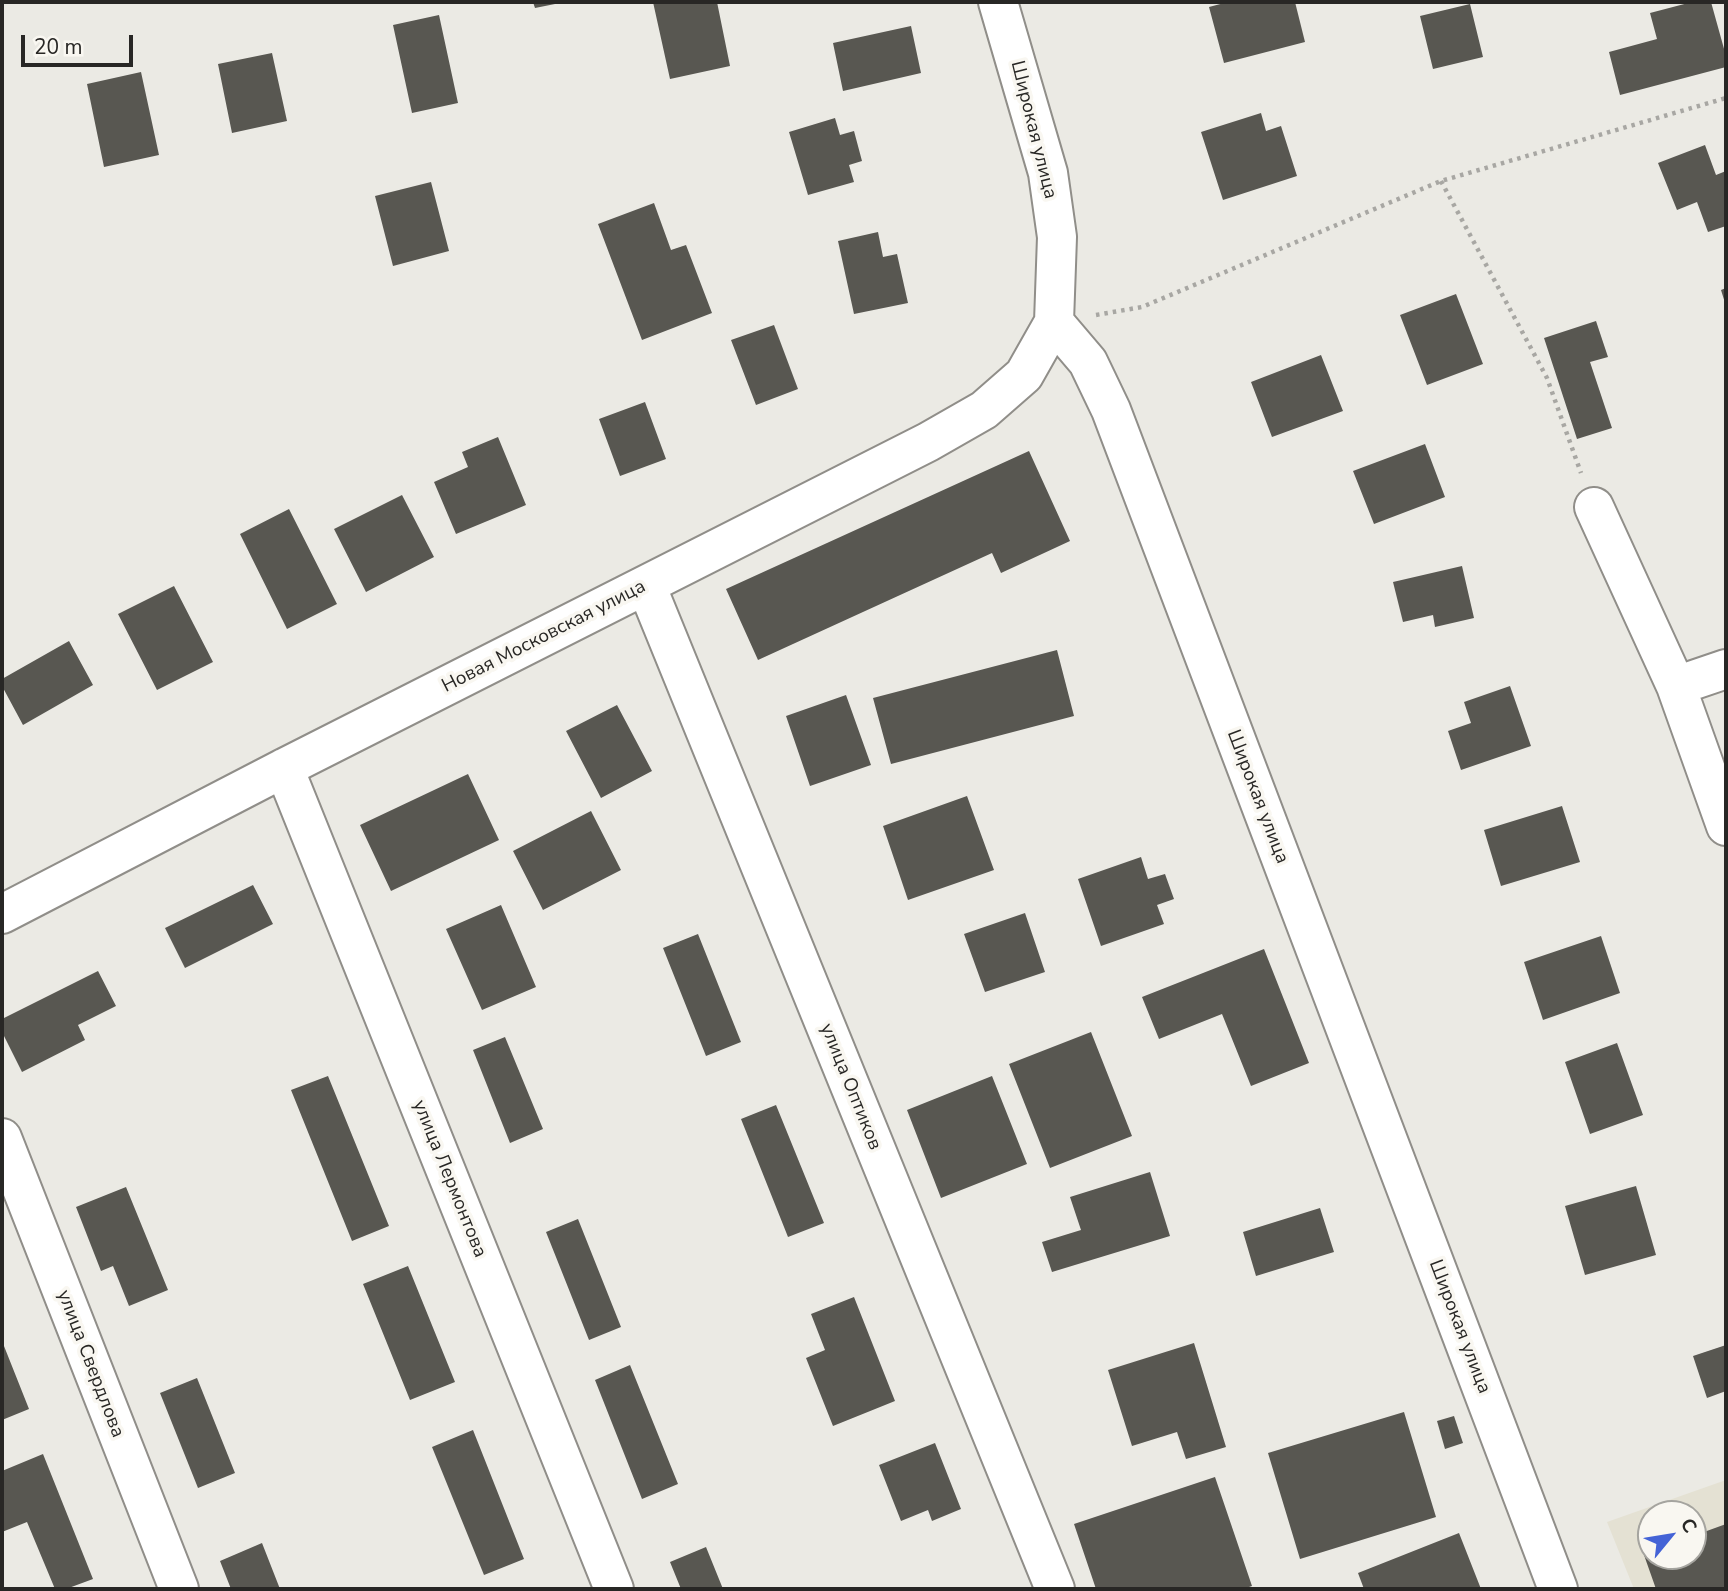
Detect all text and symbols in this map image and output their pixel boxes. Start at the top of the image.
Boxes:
scale bar [24,21,136,65]
text: 20 m [34,33,83,61]
street label: Широкая улица [1005,59,1061,201]
street label: Новая Московская улица [438,576,650,698]
street label: Широкая улица [1221,727,1293,867]
street label: улица Оптиков [814,1021,886,1153]
street label: улица Лермонтова [407,1097,491,1261]
street label: Широкая улица [1423,1257,1495,1397]
street label: улица Свердлова [51,1287,129,1441]
north arrow [1637,1500,1707,1570]
text: С [1674,1513,1703,1538]

